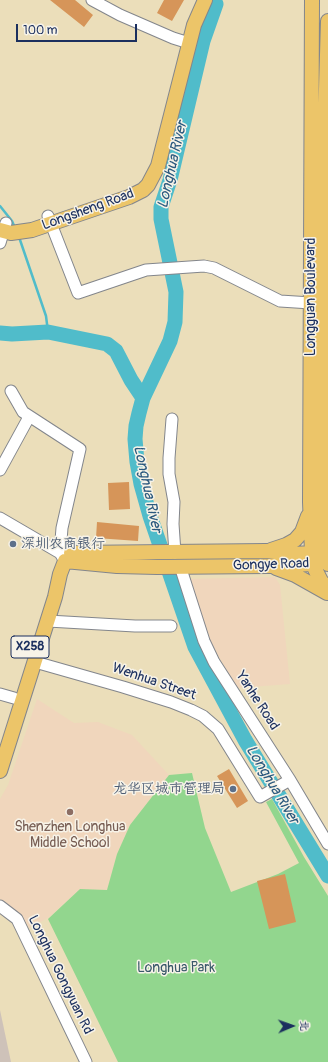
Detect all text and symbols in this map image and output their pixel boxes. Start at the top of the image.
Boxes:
scale bar [18,16,139,42]
text: 100 m [23,23,57,38]
water label: Longhua River [154,120,192,210]
street label: Longsheng Road [40,186,136,234]
street label: Longguan Boulevard [303,238,319,356]
water label: Longhua River [129,444,165,534]
place label: 深圳农商银行 [21,536,105,552]
marker: 深圳农商银行 [8,539,18,549]
street label: Gongye Road [233,555,309,575]
road number: X258 [11,636,49,658]
street label: Wenhua Street [110,660,198,704]
street label: Yanhe Road [232,668,282,734]
water label: Longhua River [241,742,303,828]
place label: 龙华区城市管理局 [113,781,225,797]
marker: 龙华区城市管理局 [228,784,238,794]
marker: Shenzhen Longhua Middle School [65,807,75,817]
place label: Shenzhen Longhua Middle School [14,819,126,852]
street label: Longhua Gongyuan Rd [24,913,96,1037]
park label: Longhua Park [137,960,215,976]
north arrow [272,1006,312,1046]
text: 北 [298,1020,311,1031]

